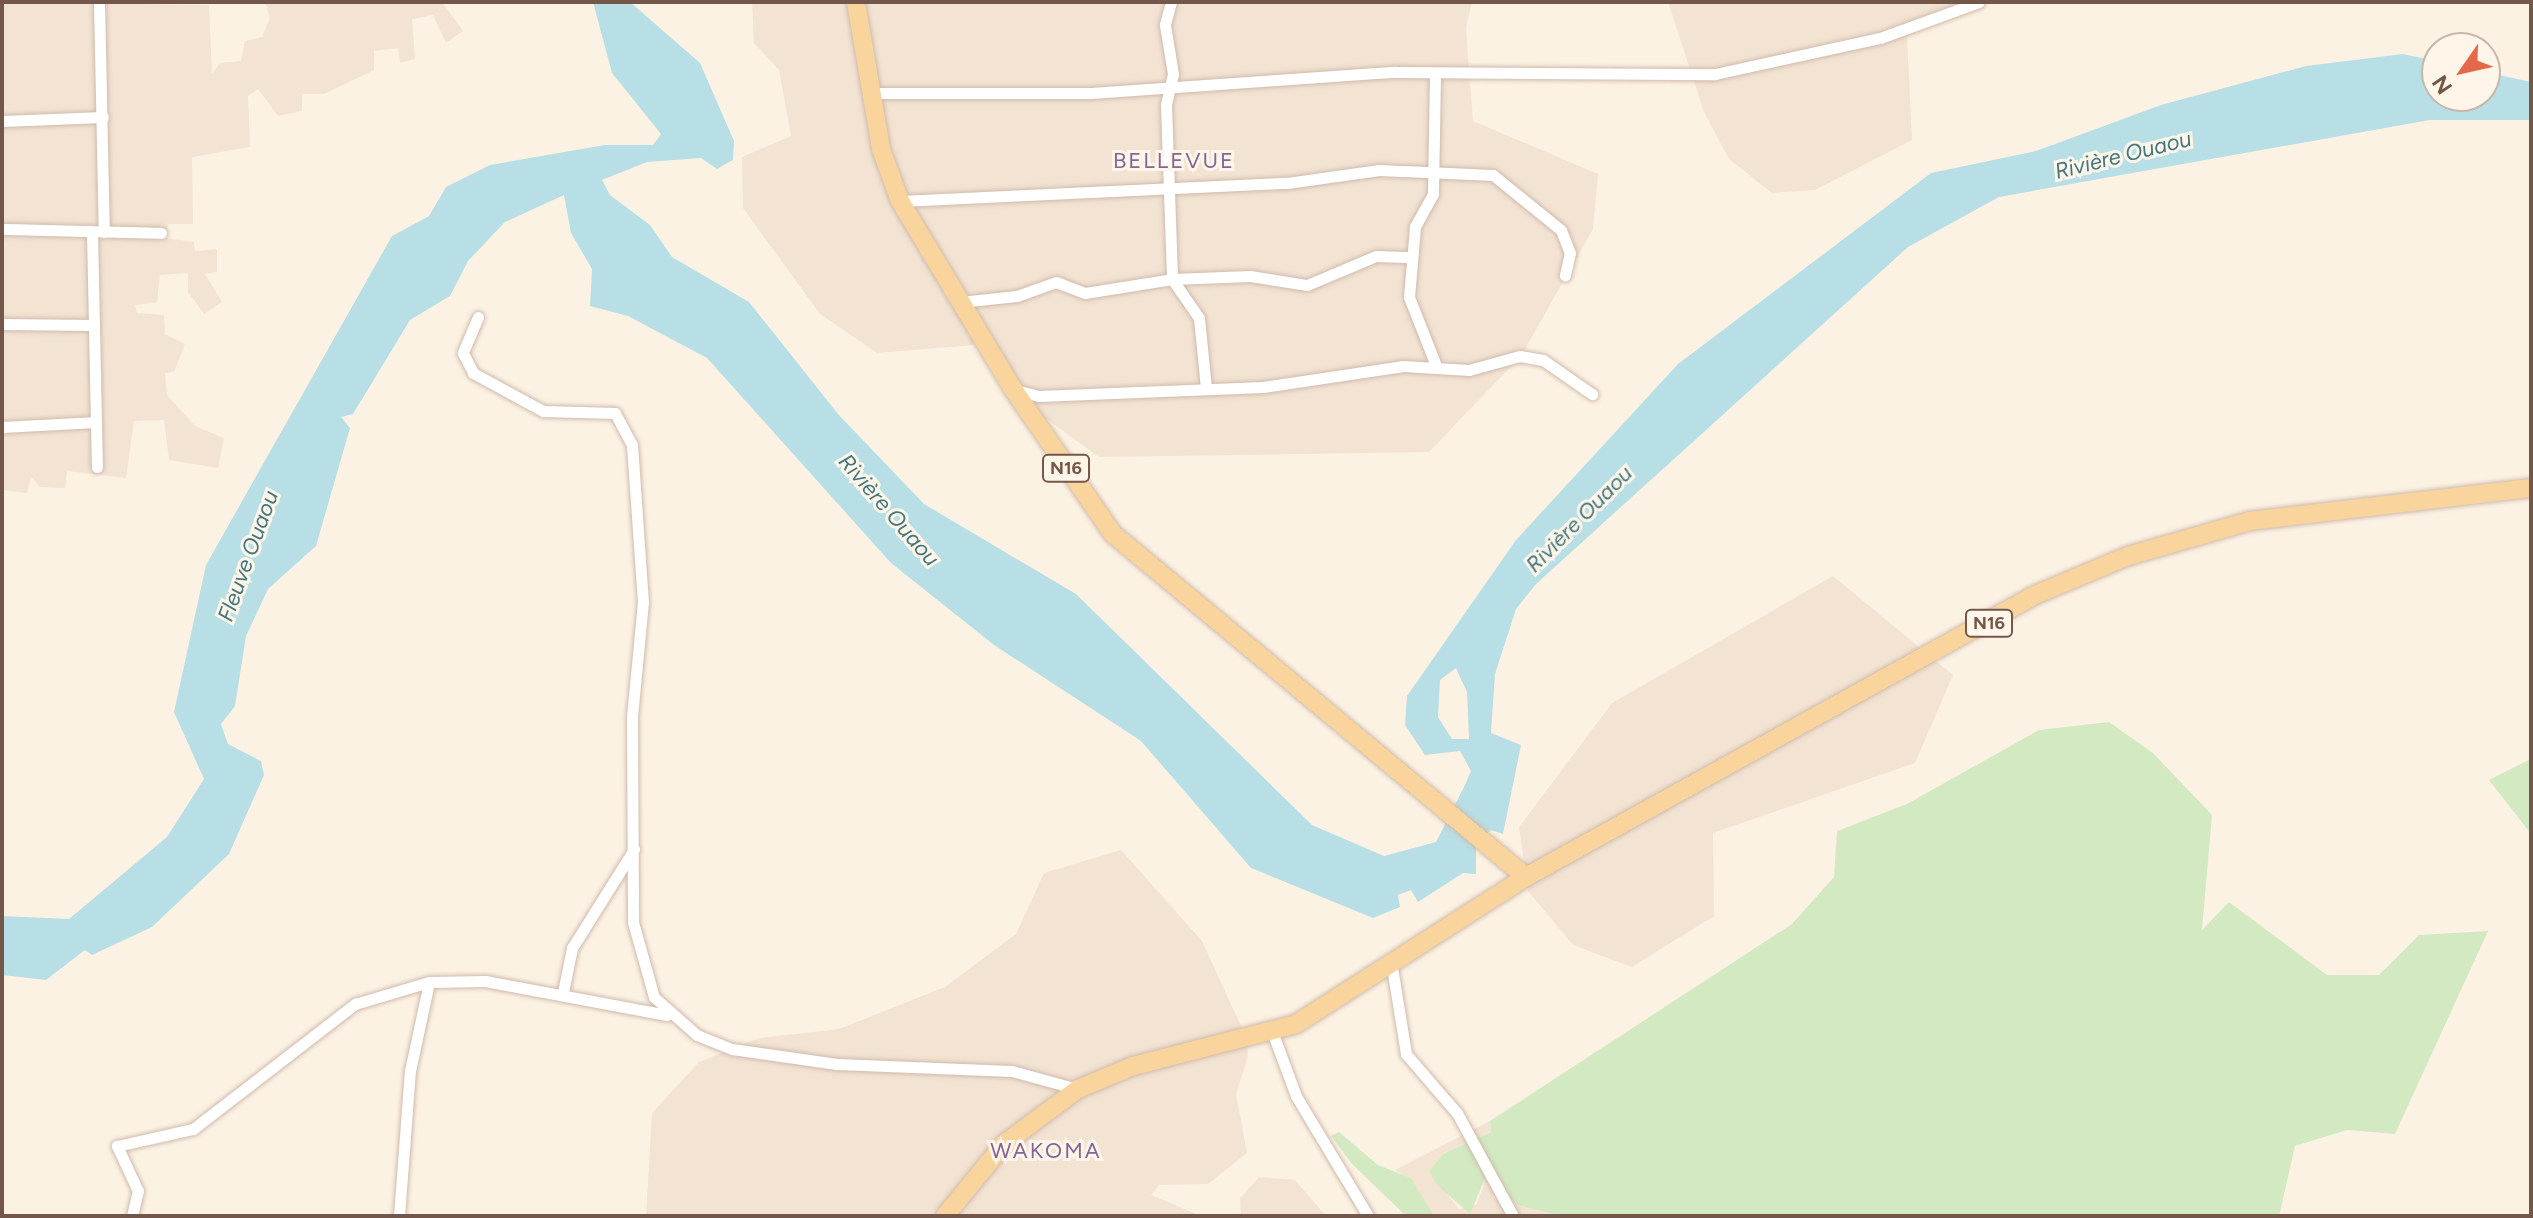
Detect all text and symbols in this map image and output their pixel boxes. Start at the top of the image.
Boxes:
north arrow [2421,32,2501,112]
text: N [2426,70,2458,99]
water label: Rivière Ouaou [2052,125,2194,185]
district label: BELLEVUE [1113,148,1235,174]
water label: Rivière Ouaou [833,449,945,571]
road number: N16 [1042,454,1090,482]
water label: Rivière Ouaou [1520,460,1638,578]
water label: Fleuve Ouaou [212,487,284,625]
road number: N16 [1965,609,2013,637]
district label: WAKOMA [990,1138,1102,1164]

